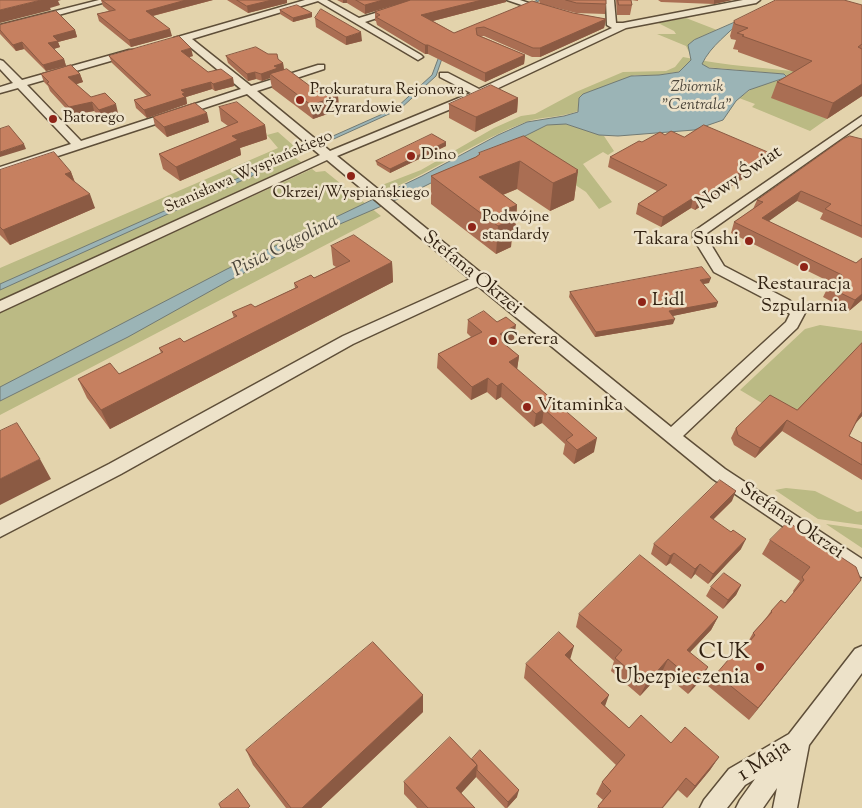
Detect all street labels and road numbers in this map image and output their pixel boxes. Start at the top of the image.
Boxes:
street label: Stanisława Wyspiańskiego [162,127,336,219]
street label: Nowy Świat [693,142,787,216]
street label: Stefana Okrzei [417,227,525,321]
street label: Stefana Okrzei [735,479,847,565]
street label: 1 Maja [733,735,797,789]

